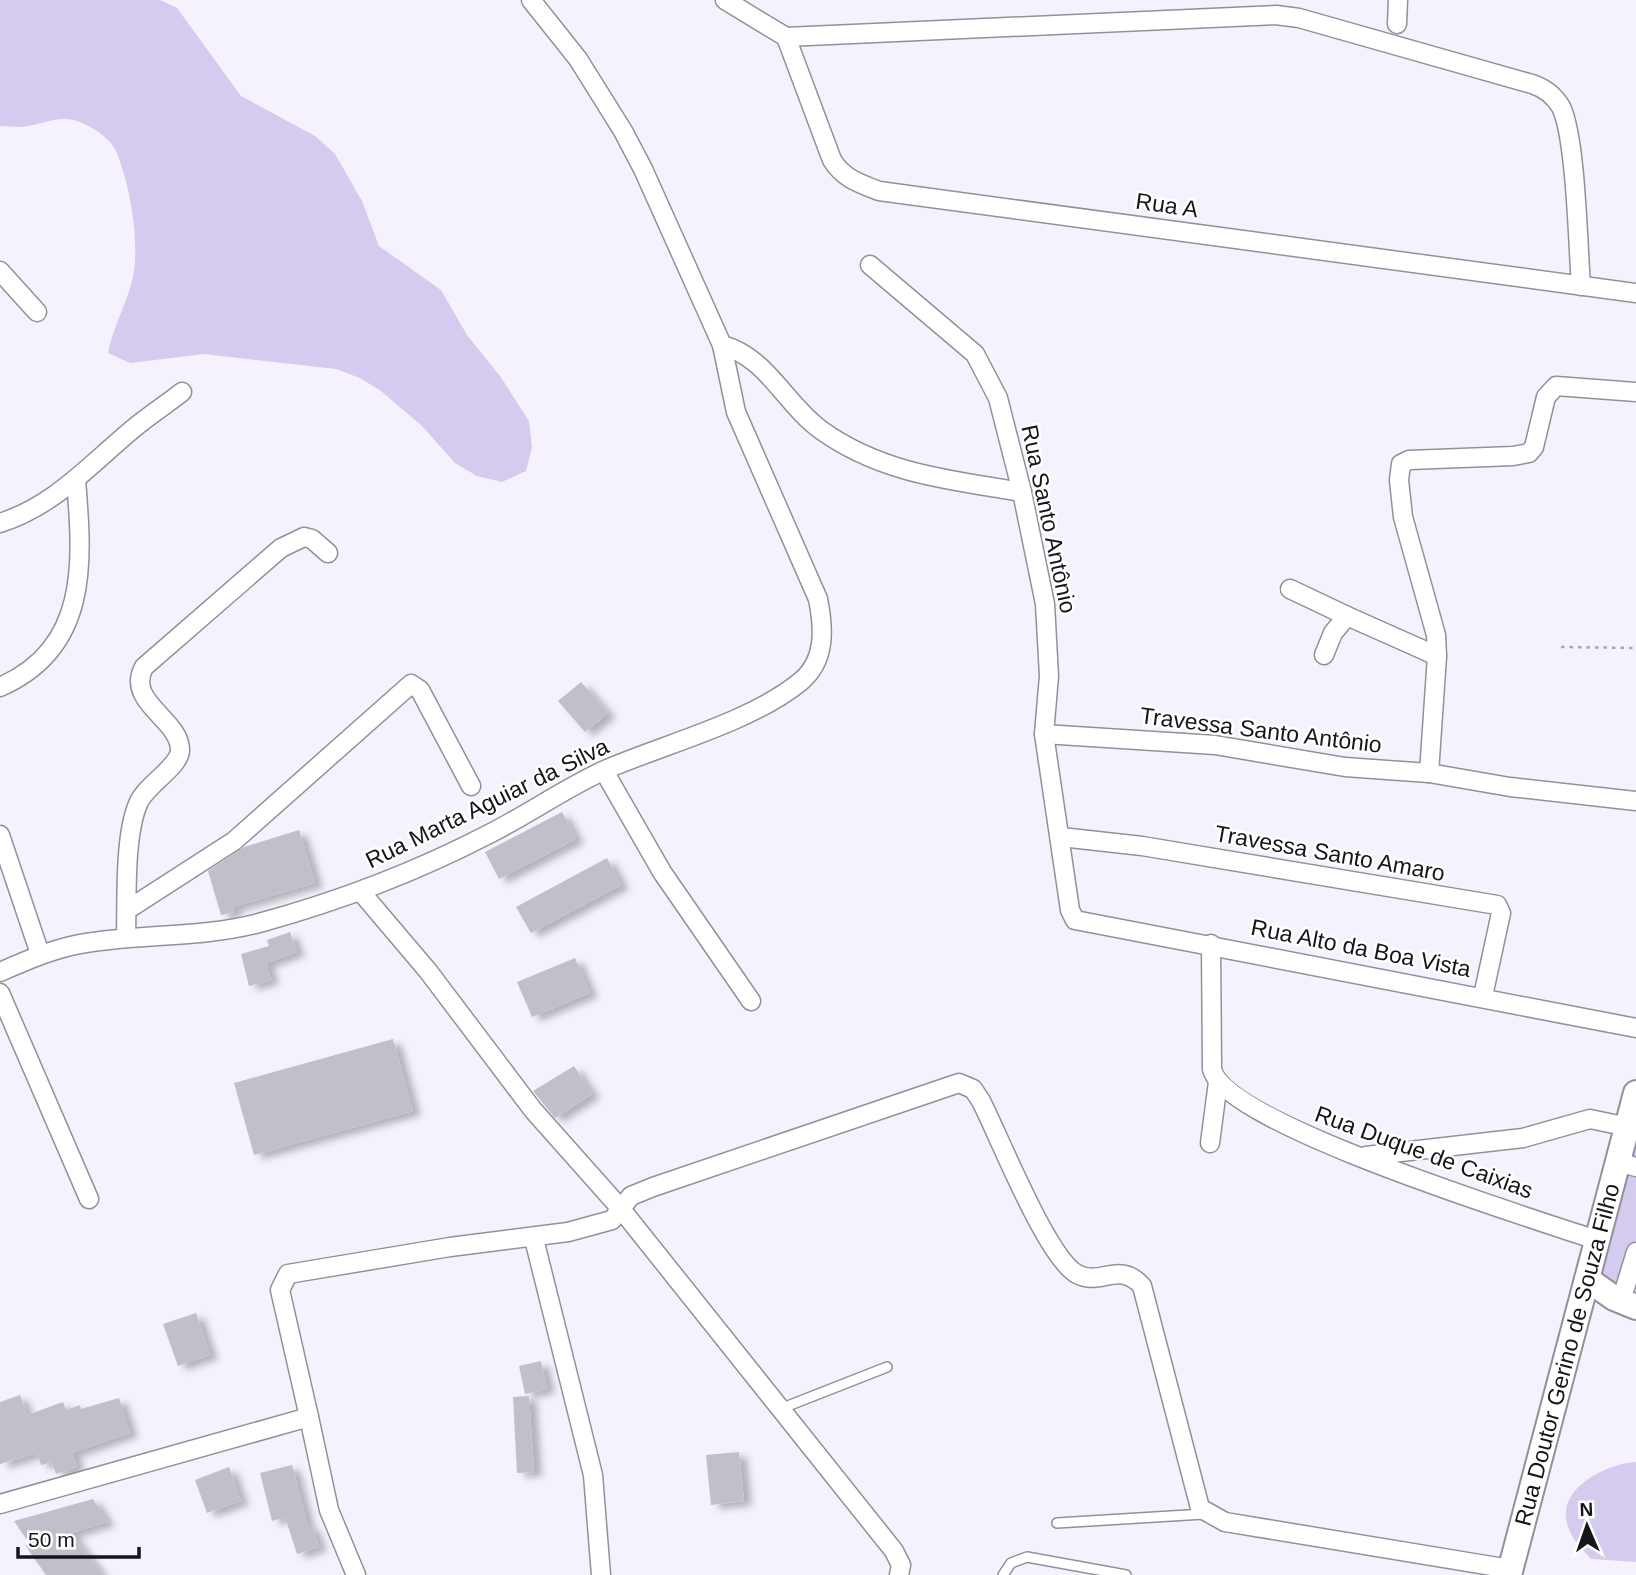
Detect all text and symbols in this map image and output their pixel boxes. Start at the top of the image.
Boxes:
street label: Rua A [1134,188,1200,222]
street label: Rua Santo Antônio [1016,422,1082,616]
street label: Travessa Santo Antônio [1139,702,1383,758]
street label: Rua Marta Aguiar da Silva [361,733,613,873]
street label: Travessa Santo Amaro [1213,820,1447,886]
street label: Rua Alto da Boa Vista [1249,914,1473,982]
street label: Rua Duque de Caixias [1311,1100,1537,1204]
street label: Rua Doutor Gerino de Souza Filho [1510,1181,1625,1529]
north arrow [1552,1491,1622,1561]
text: N [1579,1499,1594,1520]
scale bar [18,1516,138,1560]
text: 50 m [28,1528,75,1551]

